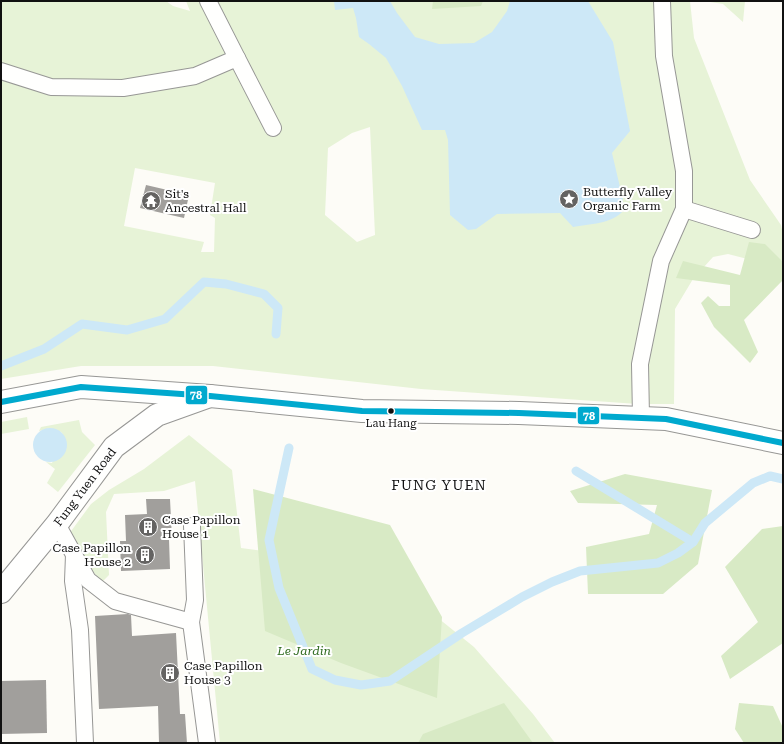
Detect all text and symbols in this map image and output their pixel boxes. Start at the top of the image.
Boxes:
place label: Butterfly Valley Organic Farm [583,185,673,213]
place label: Sit's Ancestral Hall [165,187,247,215]
place icon: Butterfly Valley Organic Farm [558,188,580,210]
temple icon: Sit's Ancestral Hall [140,190,162,212]
line badge: 78 [185,385,208,405]
text: 78 [190,389,202,402]
marker: Lau Hang [386,406,396,416]
line badge: 78 [577,406,600,425]
text: 78 [583,410,595,423]
place label: Lau Hang [366,417,417,430]
street label: Fung Yuen Road [51,445,119,529]
district label: FUNG YUEN [391,477,487,493]
place label: Case Papillon House 1 [162,513,241,541]
building icon: Case Papillon House 1 [137,516,159,538]
place label: Case Papillon House 2 [53,541,131,569]
building icon: Case Papillon House 2 [134,544,156,566]
park label: Le Jardin [276,644,331,658]
place label: Case Papillon House 3 [184,659,263,687]
building icon: Case Papillon House 3 [159,662,181,684]

